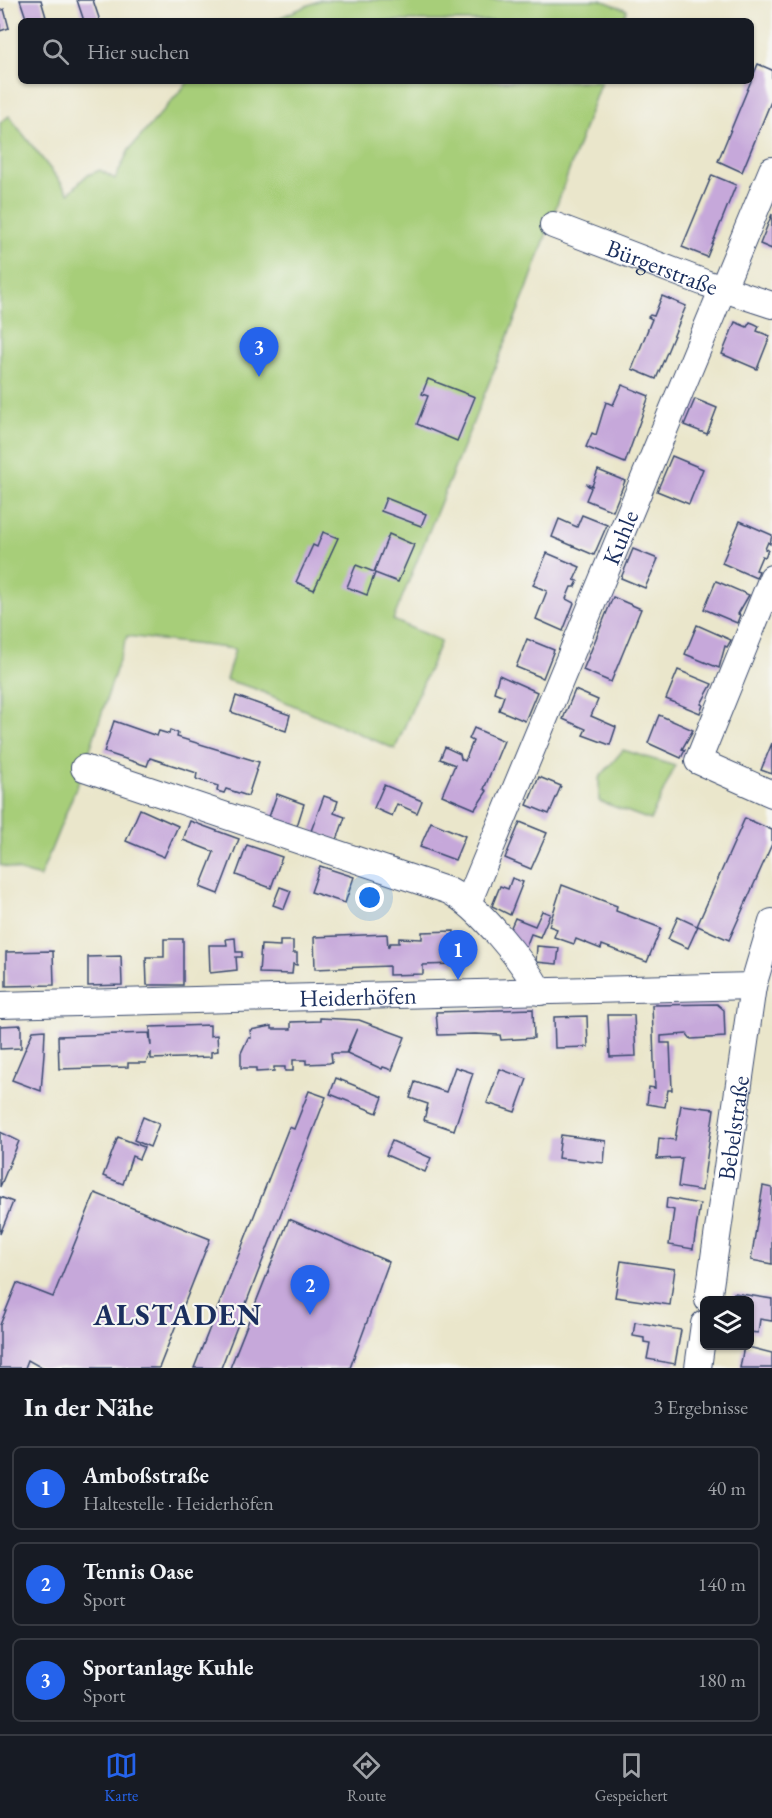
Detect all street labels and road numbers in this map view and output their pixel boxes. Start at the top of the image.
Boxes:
street label: Bürgerstraße [602,231,722,302]
street label: Kuhle [595,505,645,569]
street label: Heiderhöfen [299,979,417,1013]
street label: Bebelstraße [710,1073,756,1182]

